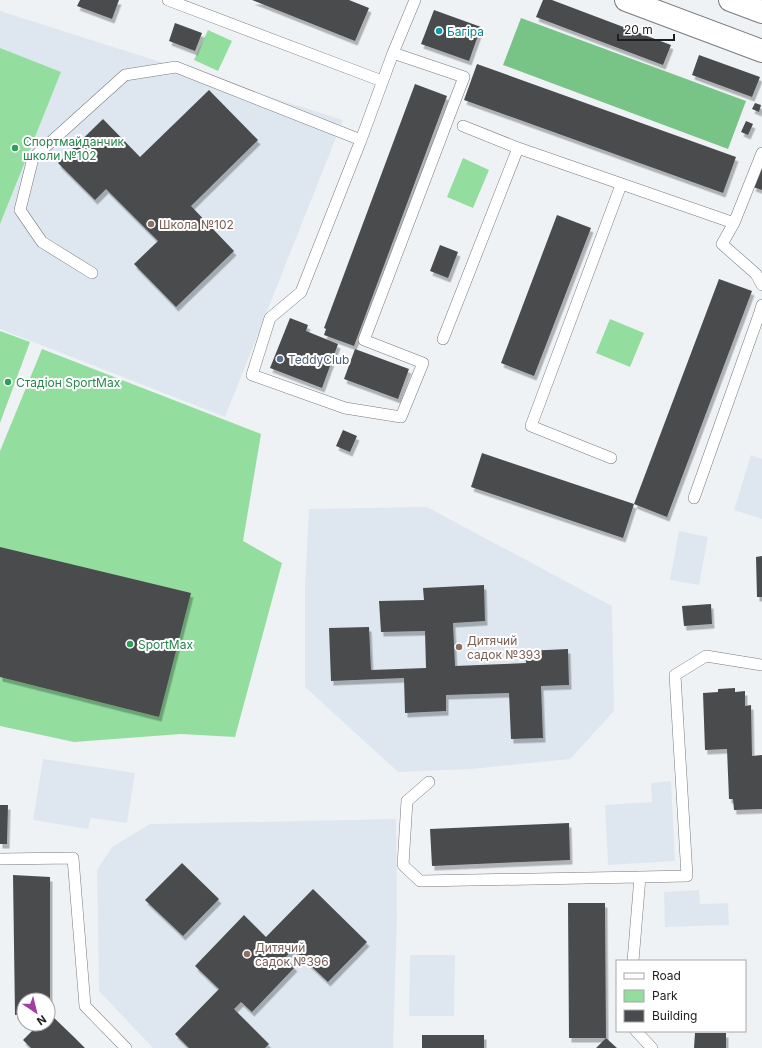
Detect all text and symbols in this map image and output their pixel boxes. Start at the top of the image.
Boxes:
scale bar [618,16,674,42]
text: 20 m [624,22,653,37]
place label: Багіра [447,24,484,39]
marker: Багіра [434,26,444,36]
place label: Спортмайданчик школи №102 [23,134,125,163]
marker: Спортмайданчик школи №102 [10,143,20,153]
place label: Школа №102 [159,217,234,232]
marker: Школа №102 [146,219,156,229]
place label: TeddyClub [288,352,349,367]
marker: TeddyClub [275,354,285,364]
place label: Стадіон SportMax [16,375,121,390]
marker: Стадіон SportMax [3,377,13,387]
place label: Дитячий садок №393 [467,633,541,662]
place label: SportMax [138,637,193,652]
marker: SportMax [125,639,135,649]
marker: Дитячий садок №393 [454,642,464,652]
place label: Дитячий садок №396 [255,940,329,969]
marker: Дитячий садок №396 [242,949,252,959]
legend [616,960,746,1032]
text: Road [652,968,681,983]
text: Park [652,988,678,1003]
north arrow [16,992,56,1032]
text: Building [652,1008,697,1023]
text: N [34,1012,49,1028]

